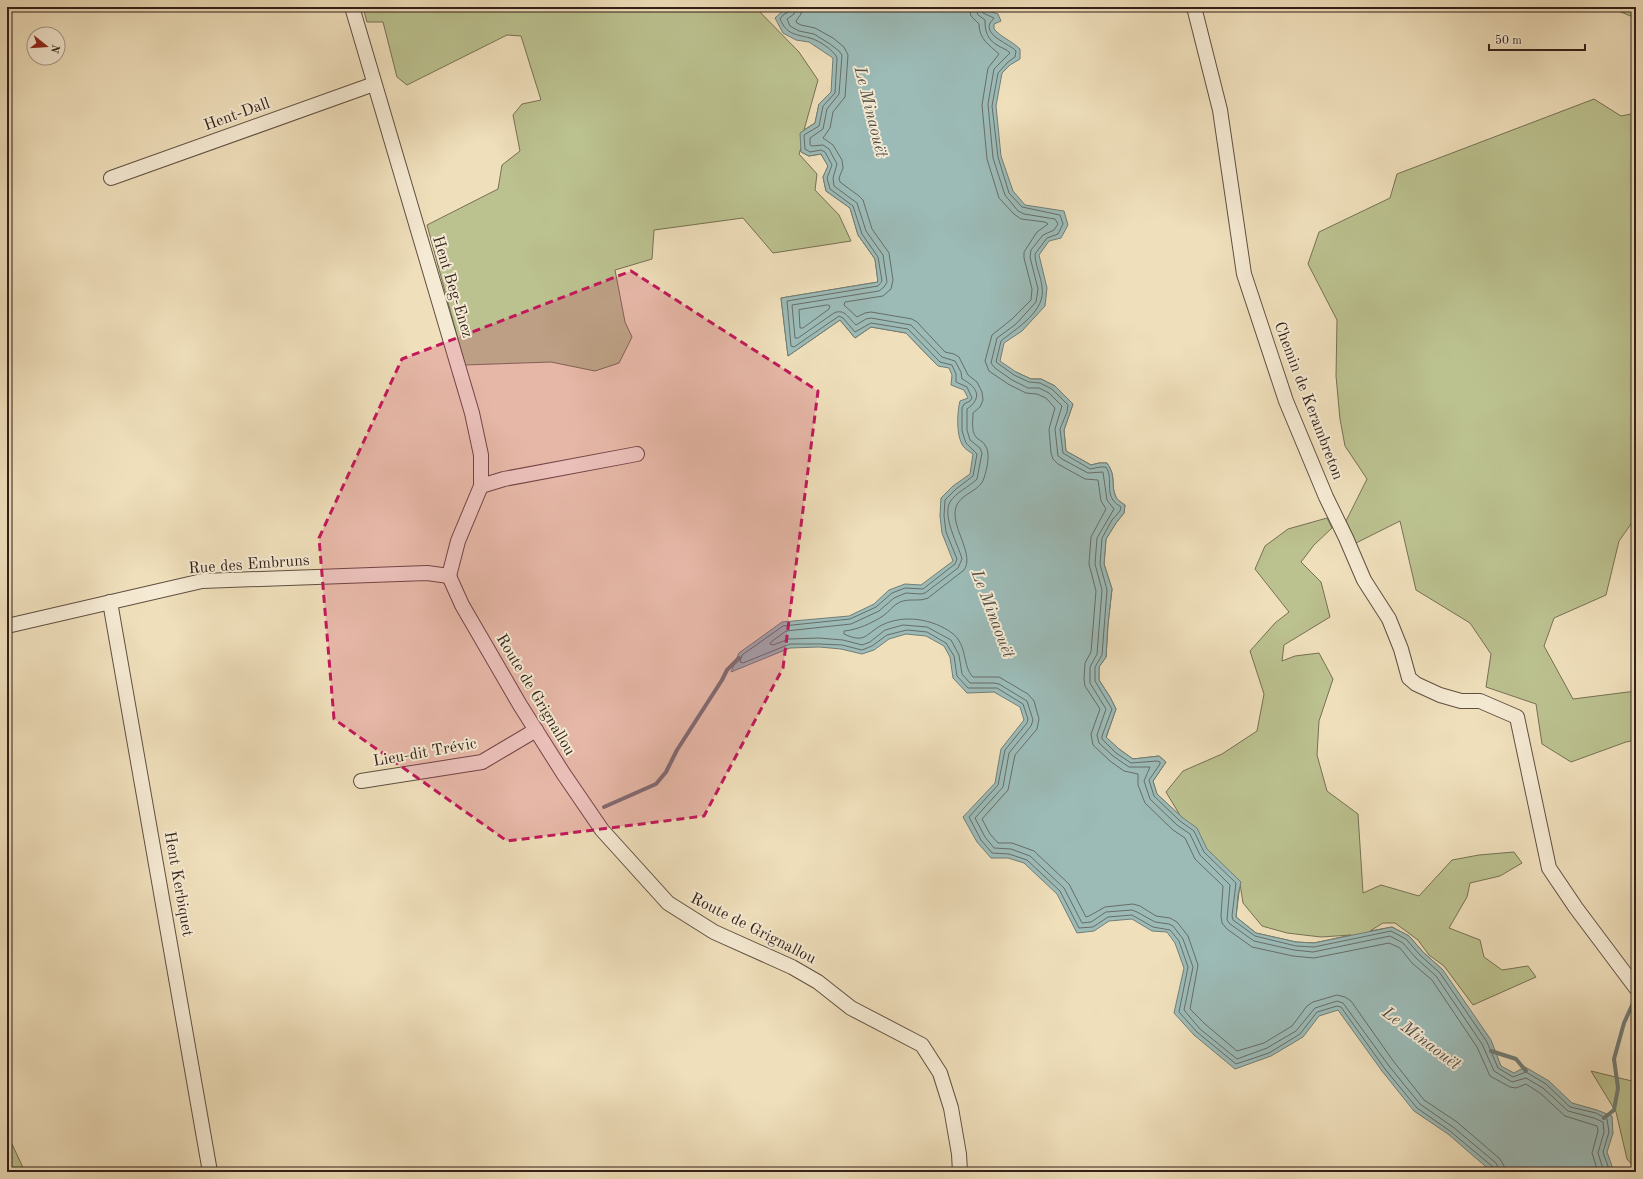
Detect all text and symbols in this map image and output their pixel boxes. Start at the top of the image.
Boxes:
north arrow [26,26,66,66]
scale bar [1489,26,1585,52]
text: 50 m [1495,34,1522,47]
text: N [47,43,61,55]
water label: Le Minaouët [850,64,890,160]
street label: Hent-Dall [202,96,272,134]
street label: Hent Beg-Enez [429,234,475,340]
street label: Chemin de Kerambreton [1270,320,1346,483]
street label: Rue des Embruns [188,553,310,577]
water label: Le Minaouët [967,567,1017,661]
street label: Route de Grignallou [493,632,578,759]
street label: Lieu-dit Trévic [372,736,478,770]
street label: Hent Kerbiquet [161,830,195,938]
street label: Route de Grignallou [688,890,819,968]
water label: Le Minaouët [1378,1004,1464,1074]

